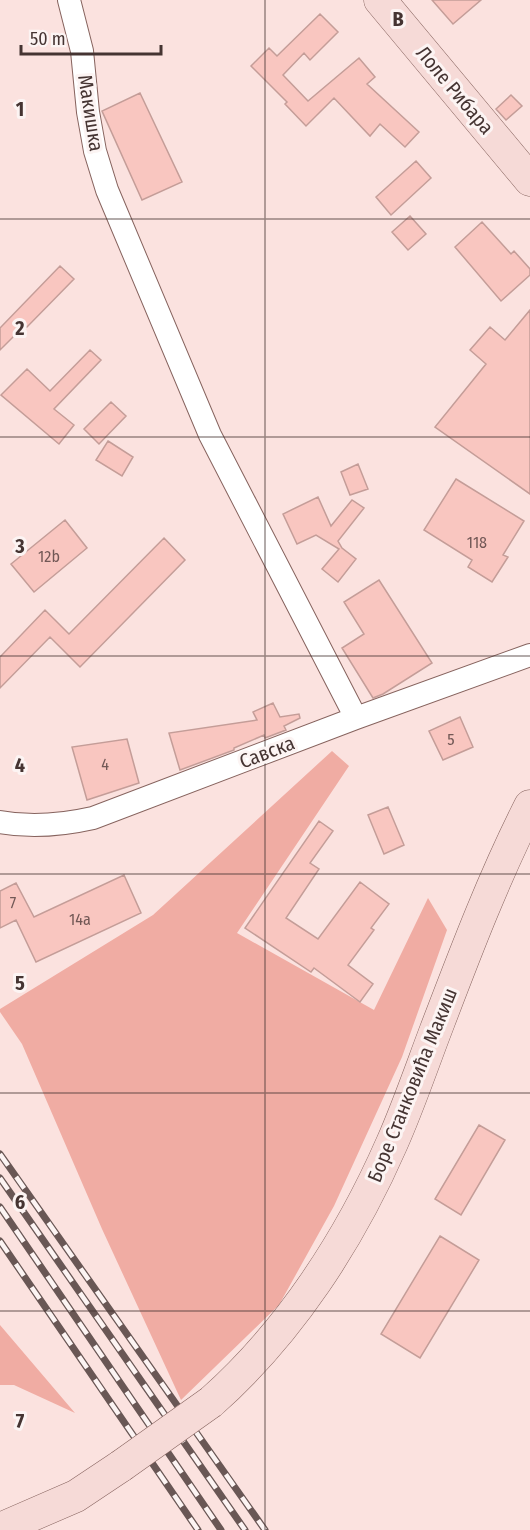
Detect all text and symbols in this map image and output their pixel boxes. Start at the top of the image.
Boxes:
text: B [392,7,404,31]
scale bar [21,18,160,56]
text: 50 m [30,28,66,50]
street label: Лоле Рибара [411,41,499,139]
street label: Макишка [73,73,109,153]
text: 1 [16,97,24,121]
text: 2 [14,316,25,340]
house number: 118 [467,533,487,552]
text: 3 [14,534,25,558]
house number: 12b [38,547,60,566]
house number: 5 [447,730,455,749]
street label: Савска [236,731,298,773]
text: 4 [15,753,25,777]
house number: 4 [101,755,109,774]
house number: 7 [10,893,17,912]
house number: 14a [69,910,91,929]
text: 5 [15,971,25,995]
street label: Боре Станковића Макиш [362,984,462,1186]
text: 6 [15,1190,25,1214]
text: 7 [16,1409,25,1433]

